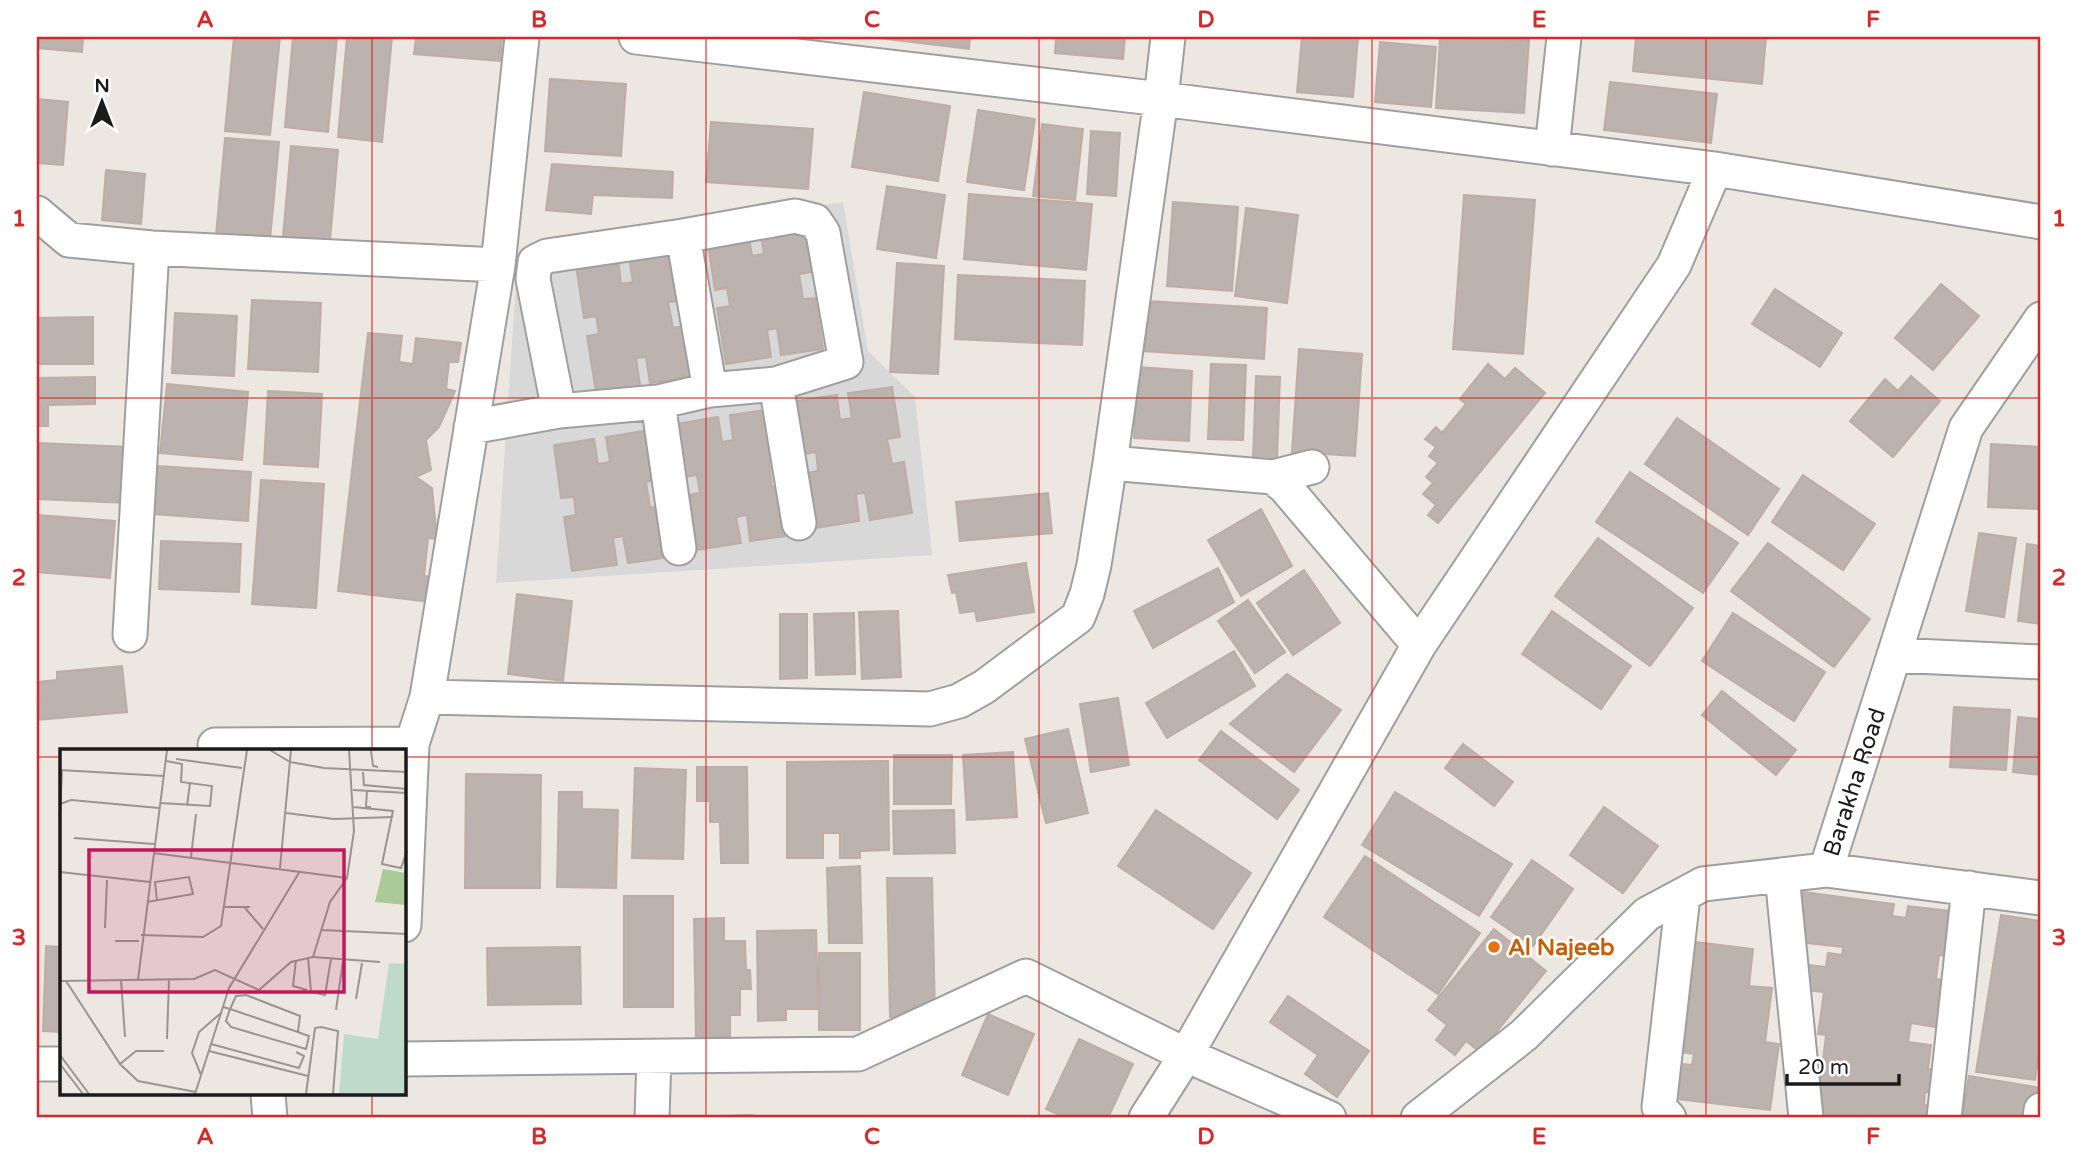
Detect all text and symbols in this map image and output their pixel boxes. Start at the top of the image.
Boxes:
text: A [196,6,214,34]
text: B [531,6,547,34]
text: C [864,6,880,34]
text: D [1197,6,1215,34]
text: E [1532,6,1546,34]
text: F [1866,6,1880,34]
north arrow [66,66,136,136]
text: N [94,75,110,97]
text: 1 [12,205,26,233]
text: 1 [2052,205,2066,233]
text: 2 [12,564,26,592]
text: 2 [2052,564,2066,592]
street label: Barakha Road [1818,705,1892,860]
inset map [60,749,406,1096]
text: 3 [12,924,26,952]
text: 3 [2052,924,2066,952]
place label: Al Najeeb [1508,934,1615,962]
marker: Al Najeeb [1486,939,1502,955]
scale bar [1787,1043,1899,1087]
text: 20 m [1798,1055,1849,1080]
text: A [196,1123,214,1151]
text: B [531,1123,547,1151]
text: C [864,1123,880,1151]
text: D [1197,1123,1215,1151]
text: E [1532,1123,1546,1151]
text: F [1866,1123,1880,1151]

